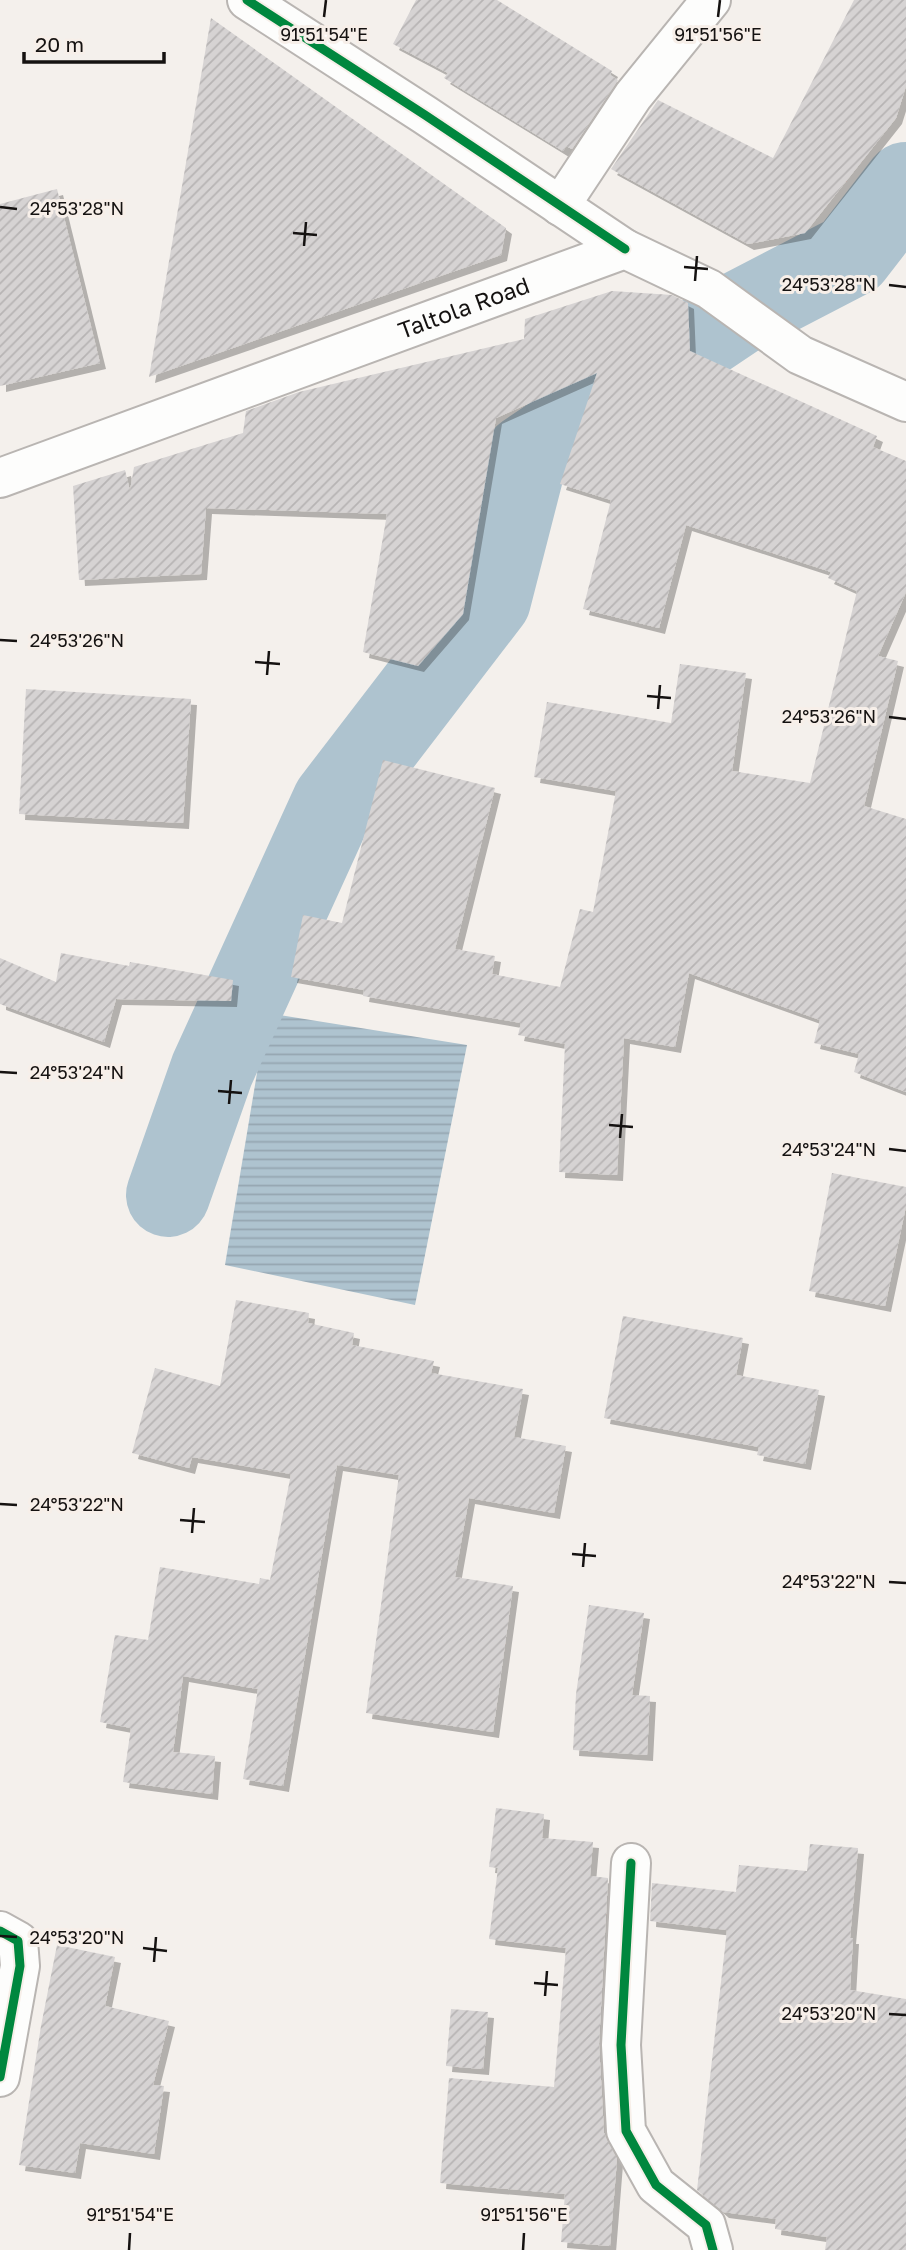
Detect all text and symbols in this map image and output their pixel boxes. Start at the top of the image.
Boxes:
scale bar [24,21,164,65]
text: 91°51'54"E [280,23,368,45]
text: 91°51'56"E [674,23,762,45]
text: 20 m [35,31,84,57]
text: 24°53'28"N [30,197,124,219]
street label: Taltola Road [394,270,533,344]
text: 24°53'28"N [782,273,876,295]
text: 24°53'26"N [30,629,124,651]
text: 24°53'26"N [782,705,876,727]
text: 24°53'24"N [30,1061,124,1083]
text: 24°53'24"N [782,1138,876,1160]
text: 24°53'22"N [30,1493,124,1515]
text: 24°53'22"N [782,1570,876,1592]
text: 24°53'20"N [30,1926,124,1948]
text: 24°53'20"N [782,2002,876,2024]
text: 91°51'54"E [86,2203,174,2225]
text: 91°51'56"E [480,2203,568,2225]

